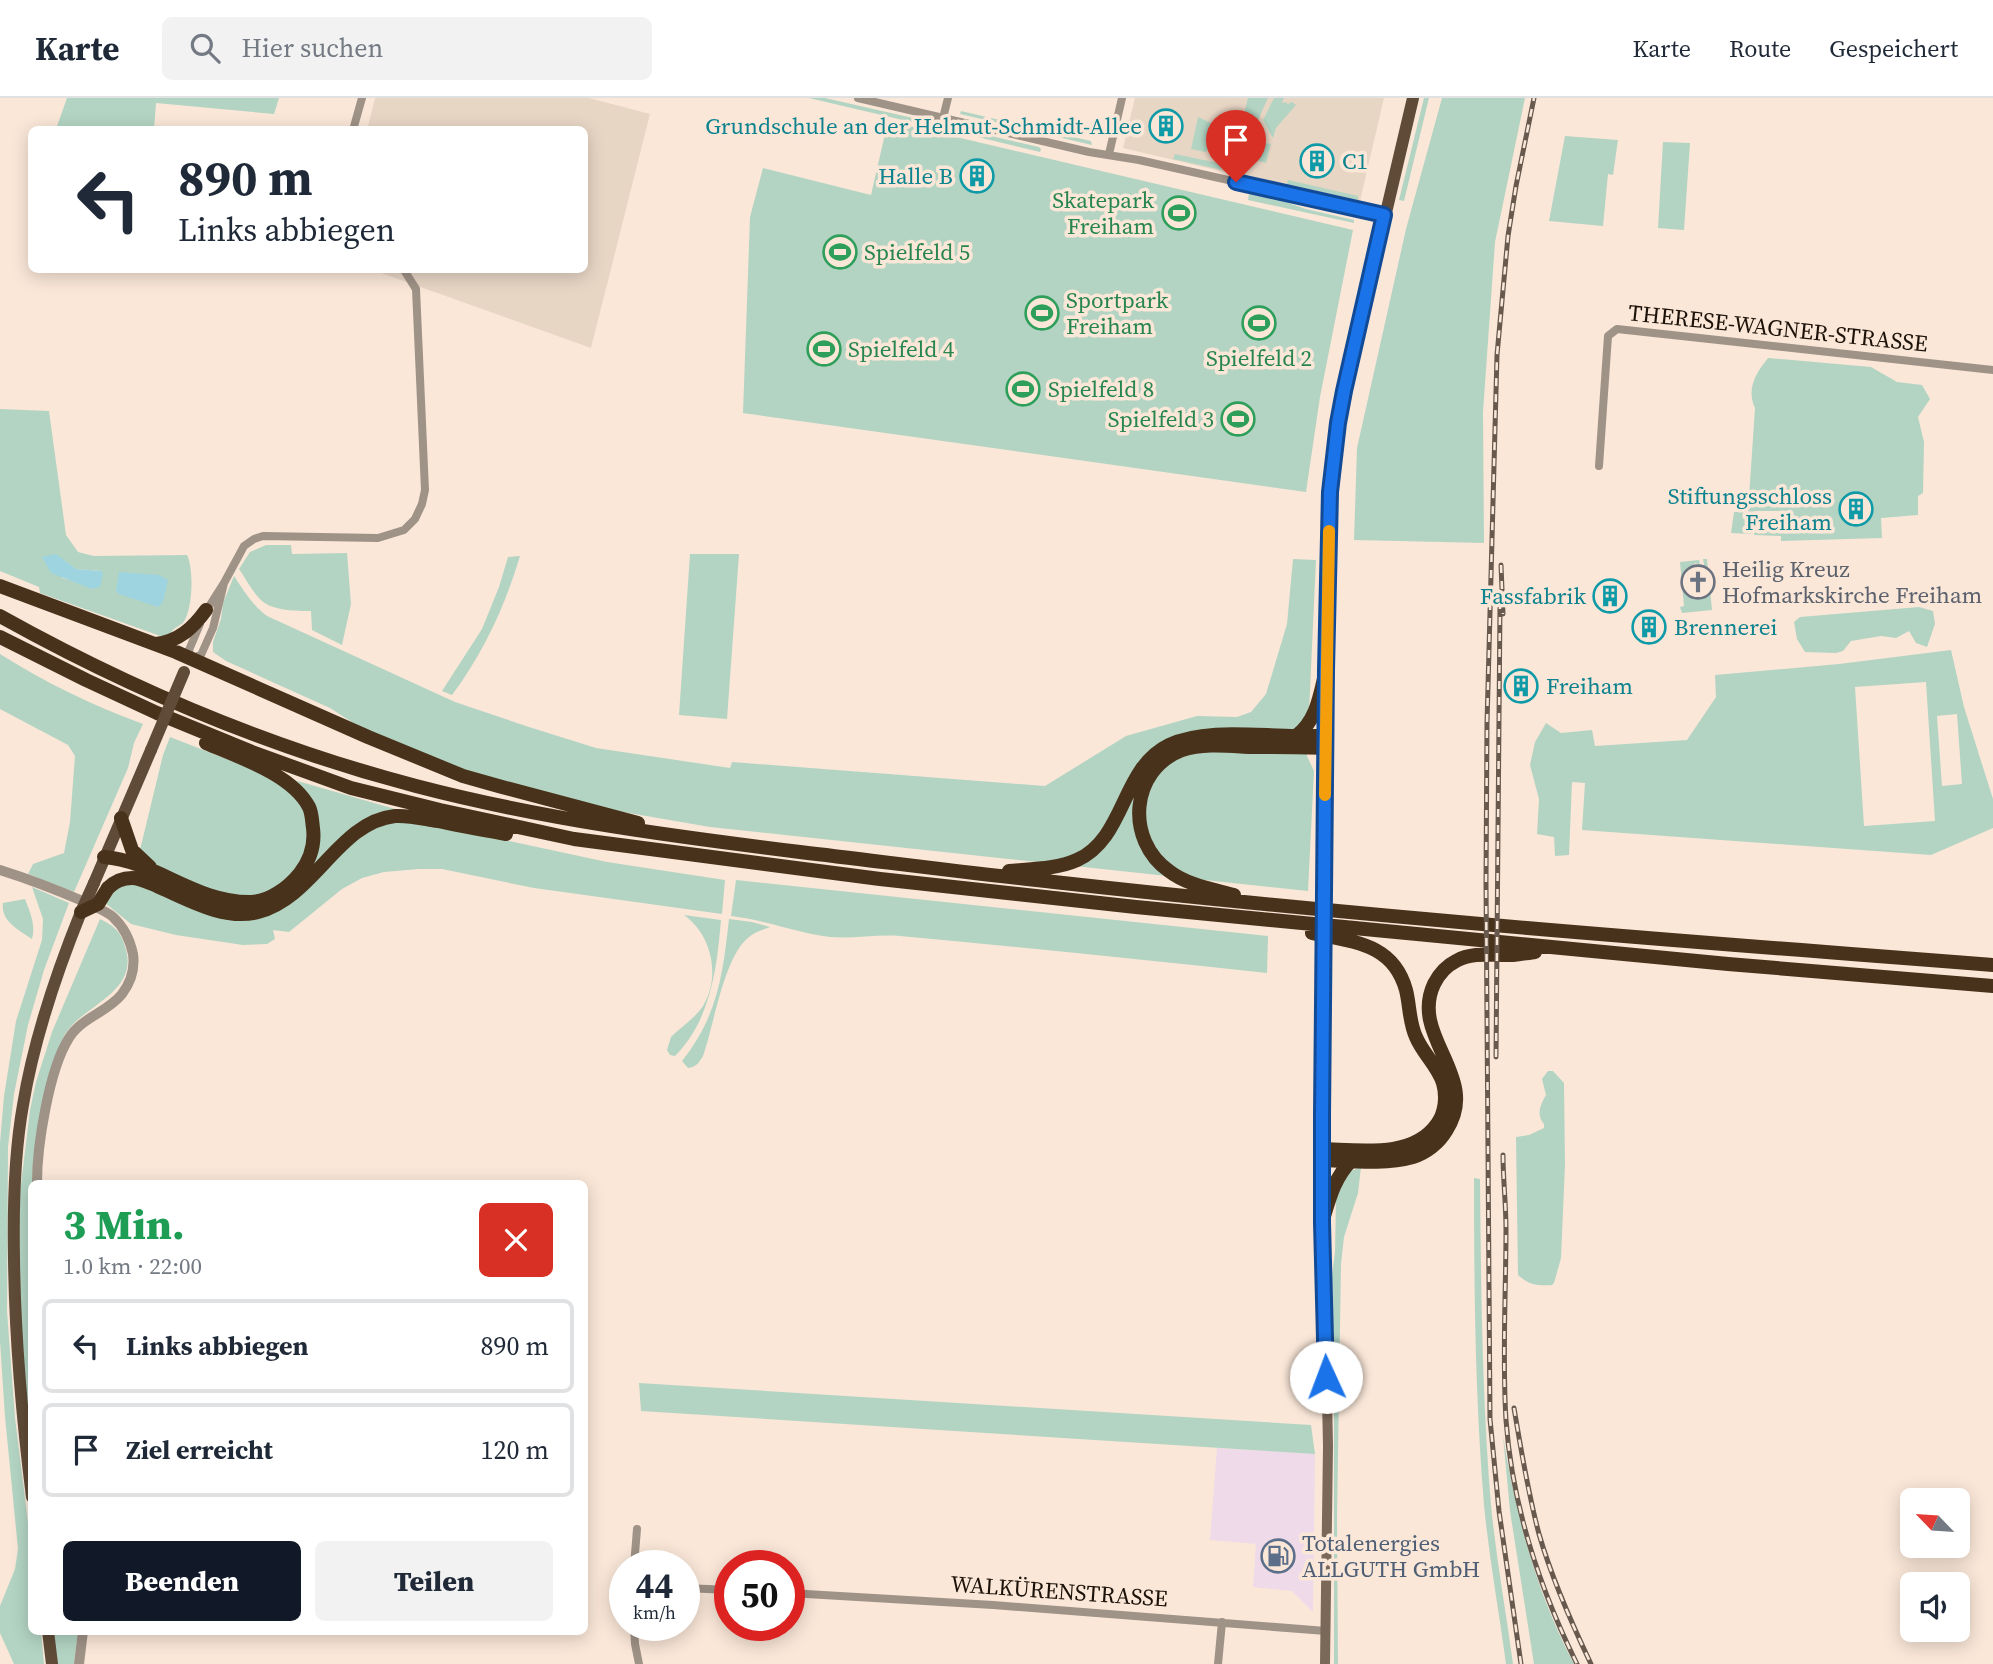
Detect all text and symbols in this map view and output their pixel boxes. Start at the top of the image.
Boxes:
search box [162,17,652,80]
text: Karte [35,26,120,71]
icon: search [186,29,224,67]
text: Hier suchen [242,30,383,66]
text: Karte [1632,32,1691,65]
text: Route [1729,32,1791,65]
text: Gespeichert [1829,32,1958,65]
building icon: Grundschule an der Helmut-Schmidt-Allee [1147,107,1185,145]
place label: Grundschule an der Helmut-Schmidt-Allee [705,110,1142,142]
pin [1206,110,1266,182]
icon: arrive [1217,121,1255,159]
building icon: C1 [1298,142,1336,180]
text: 890 m [178,144,313,211]
place label: C1 [1342,145,1368,177]
icon: left [63,154,154,245]
building icon: Halle B [958,157,996,195]
place label: Halle B [878,160,953,192]
place label: Skatepark Freiham [1052,184,1154,242]
sports icon: Skatepark Freiham [1160,194,1198,232]
text: Links abbiegen [178,208,395,252]
sports icon: Spielfeld 5 [821,233,859,271]
place label: Spielfeld 5 [864,236,970,268]
place label: Sportpark Freiham [1066,284,1169,342]
sports icon: Sportpark Freiham [1023,294,1061,332]
street label: THERESE-WAGNER-STRASSE [1627,296,1929,360]
sports icon: Spielfeld 2 [1240,304,1278,342]
sports icon: Spielfeld 4 [805,330,843,368]
place label: Spielfeld 4 [848,333,955,365]
place label: Spielfeld 2 [1206,342,1312,374]
sports icon: Spielfeld 8 [1004,370,1042,408]
place label: Spielfeld 8 [1048,373,1154,405]
sports icon: Spielfeld 3 [1219,400,1257,438]
place label: Spielfeld 3 [1108,403,1214,435]
place label: Stiftungsschloss Freiham [1668,480,1832,538]
building icon: Stiftungsschloss Freiham [1837,490,1875,528]
place label: Heilig Kreuz Hofmarkskirche Freiham [1722,553,1982,611]
church icon: Heilig Kreuz Hofmarkskirche Freiham [1679,563,1717,601]
building icon: Fassfabrik [1591,577,1629,615]
place label: Fassfabrik [1480,580,1586,612]
building icon: Brennerei [1630,608,1668,646]
place label: Brennerei [1674,611,1778,643]
building icon: Freiham [1502,667,1540,705]
place label: Freiham [1546,670,1633,702]
text: 3 Min. [63,1195,185,1253]
button: close [479,1203,553,1277]
text: 1.0 km · 22:00 [63,1250,202,1282]
icon: left [67,1327,105,1365]
text: Links abbiegen [126,1328,309,1364]
text: 890 m [481,1328,549,1364]
position arrow [1289,1340,1363,1414]
icon: arrive [67,1431,105,1469]
text: Ziel erreicht [126,1432,273,1468]
text: 120 m [481,1432,549,1468]
north arrow [1900,1488,1970,1558]
map controls [1900,1488,1970,1642]
place label: Totalenergies ALLGUTH GmbH [1302,1527,1480,1585]
fuel station icon: Totalenergies ALLGUTH GmbH [1259,1537,1297,1575]
button: Beenden [63,1541,301,1621]
button: Teilen [315,1541,553,1621]
speed limit sign: 50 [714,1550,805,1641]
text: 44 [636,1562,673,1610]
street label: WALKÜRENSTRASSE [949,1567,1169,1615]
button: sound [1900,1572,1970,1642]
text: km/h [633,1600,676,1625]

